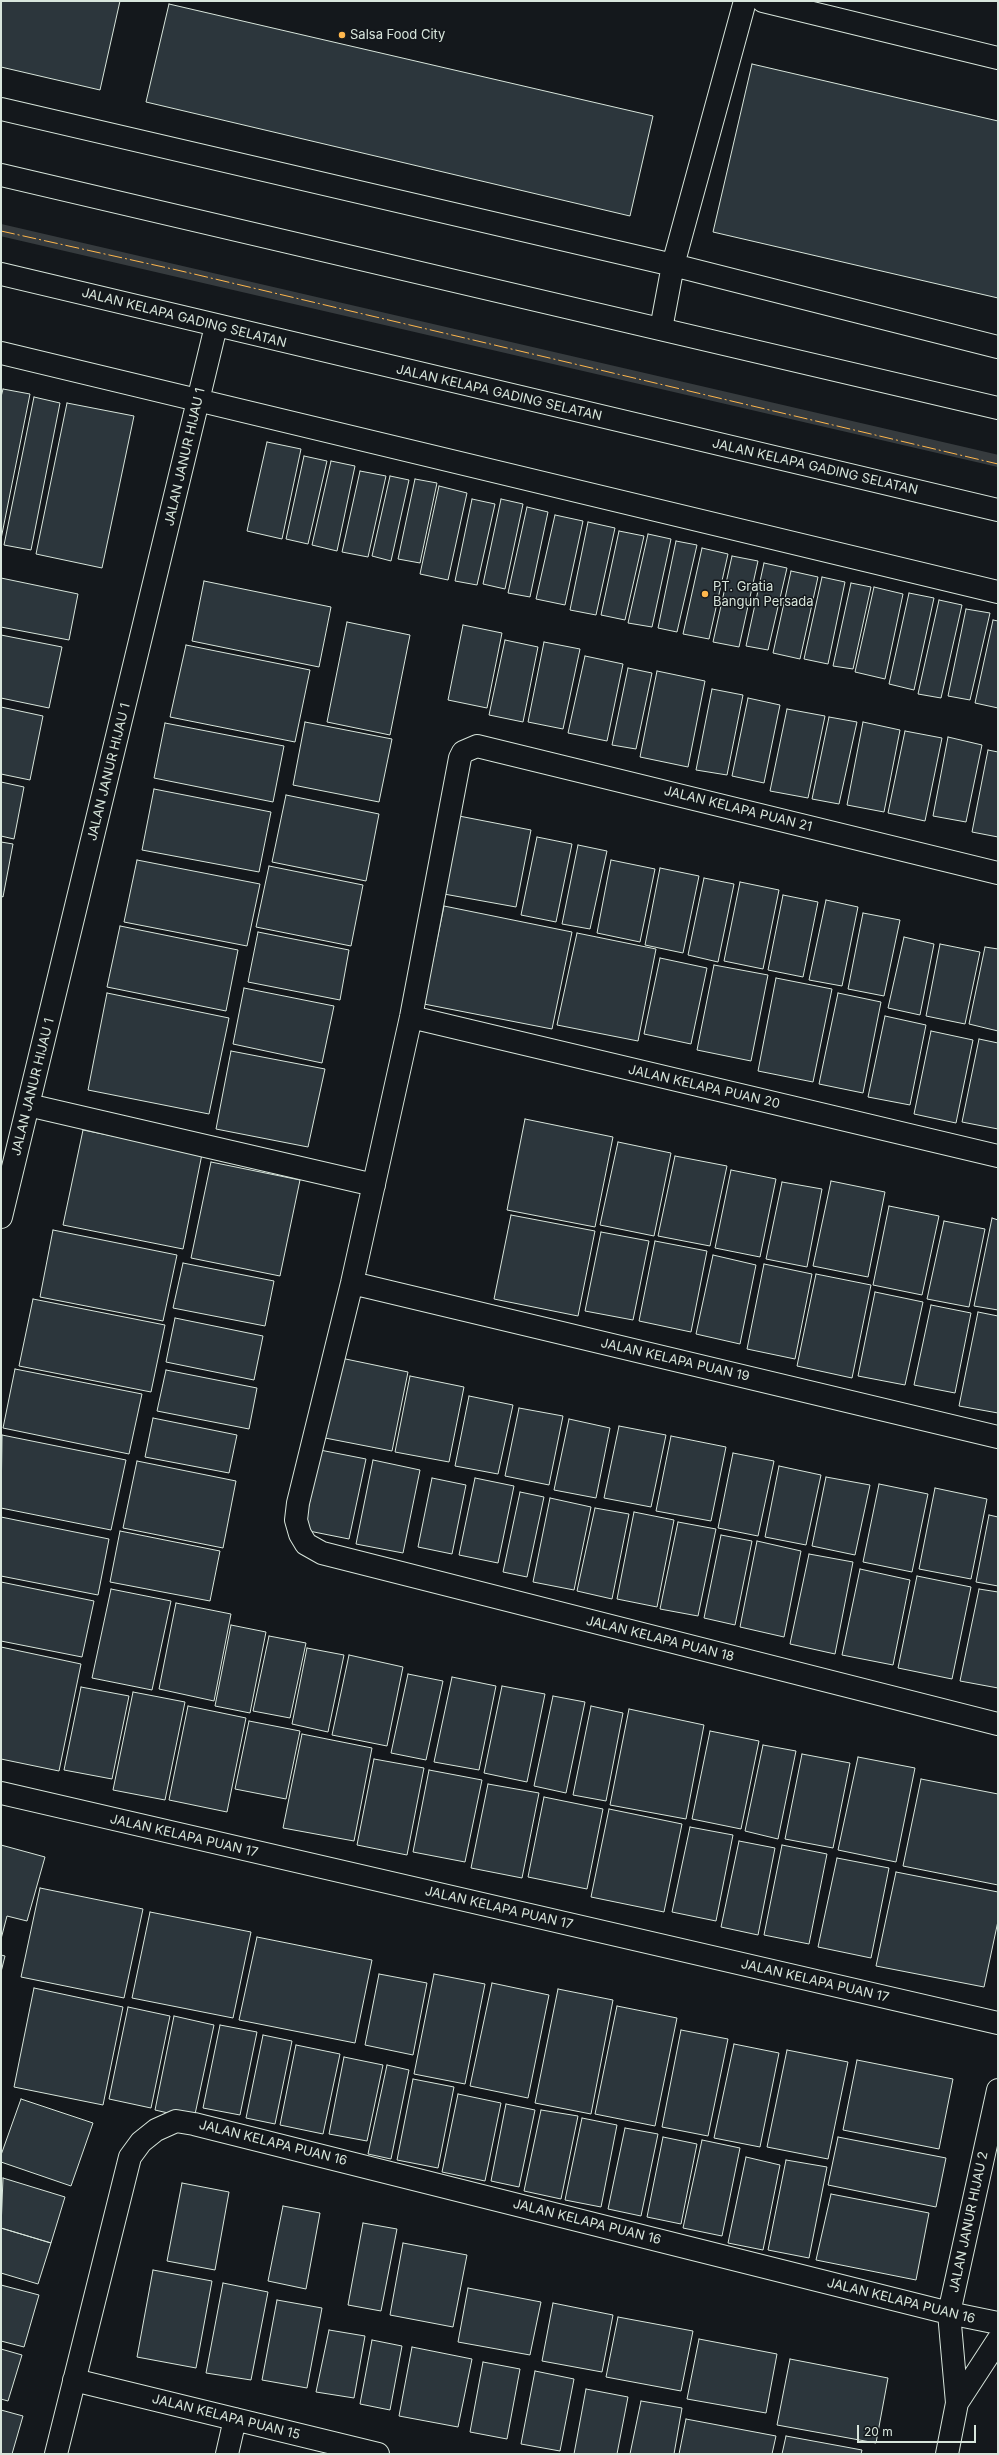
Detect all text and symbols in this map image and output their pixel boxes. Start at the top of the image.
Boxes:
place label: Salsa Food City [350,27,445,43]
marker: Salsa Food City [337,30,347,40]
street label: JALAN KELAPA GADING SELATAN [80,285,288,351]
street label: JALAN KELAPA GADING SELATAN [395,362,603,424]
street label: JALAN JANUR HIJAU 1 [162,386,208,528]
street label: JALAN KELAPA GADING SELATAN [711,436,919,498]
place label: PT. Gratia Bangun Persada [713,579,814,610]
marker: PT. Gratia Bangun Persada [700,589,710,599]
street label: JALAN JANUR HIJAU 1 [84,702,134,842]
street label: JALAN KELAPA PUAN 21 [662,783,814,835]
street label: JALAN JANUR HIJAU 1 [8,1017,58,1157]
street label: JALAN KELAPA PUAN 20 [627,1062,781,1112]
street label: JALAN KELAPA PUAN 19 [599,1335,751,1385]
street label: JALAN KELAPA PUAN 18 [584,1613,736,1665]
street label: JALAN KELAPA PUAN 17 [108,1811,260,1861]
street label: JALAN KELAPA PUAN 17 [423,1883,575,1933]
street label: JALAN KELAPA PUAN 17 [739,1956,891,2006]
street label: JALAN KELAPA PUAN 16 [197,2117,349,2169]
street label: JALAN JANUR HIJAU 2 [946,2150,992,2294]
street label: JALAN KELAPA PUAN 16 [511,2196,663,2248]
street label: JALAN KELAPA PUAN 16 [825,2275,977,2327]
street label: JALAN KELAPA PUAN 15 [150,2391,302,2443]
scale bar [859,2417,978,2443]
text: 20 m [864,2424,893,2439]

